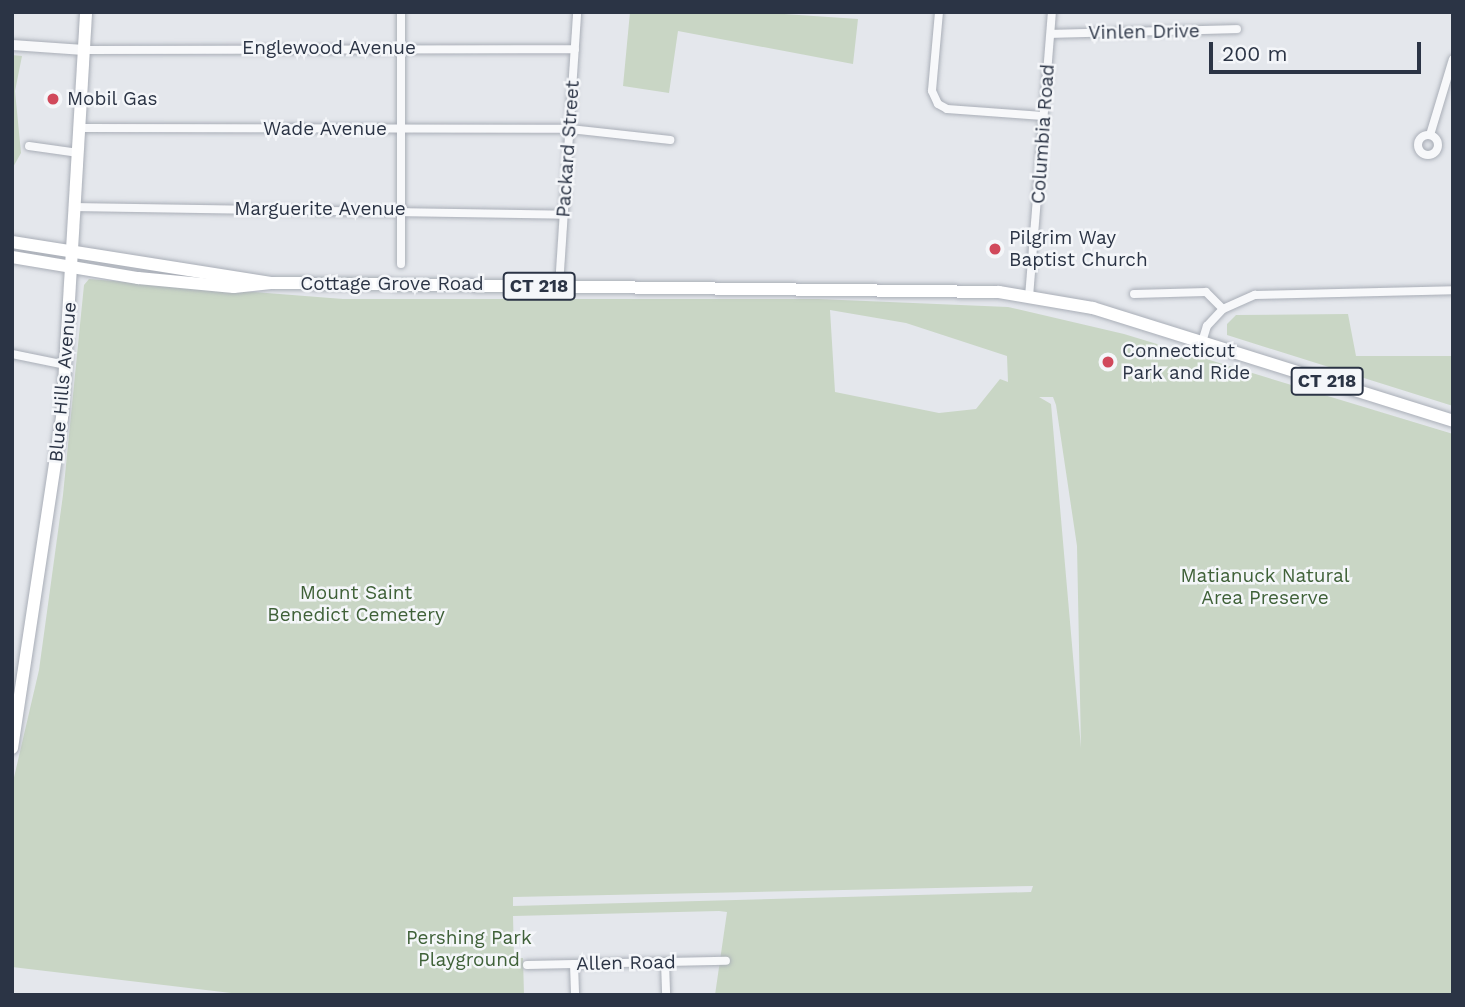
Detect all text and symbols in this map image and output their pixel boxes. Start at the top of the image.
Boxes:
street label: Vinlen Drive [1088,20,1200,44]
scale bar [1213,28,1425,72]
street label: Englewood Avenue [242,37,416,59]
text: 200 m [1222,41,1288,66]
street label: Columbia Road [1027,63,1059,205]
street label: Packard Street [552,80,584,218]
place label: Mobil Gas [67,88,158,110]
marker: Mobil Gas [45,91,61,107]
street label: Wade Avenue [263,118,387,140]
street label: Marguerite Avenue [234,198,406,220]
place label: Pilgrim Way Baptist Church [1009,227,1148,271]
marker: Pilgrim Way Baptist Church [987,241,1003,257]
road number: CT 218 [502,272,576,300]
street label: Cottage Grove Road [300,273,484,295]
street label: Blue Hills Avenue [45,300,81,464]
place label: Connecticut Park and Ride [1122,340,1251,384]
marker: Connecticut Park and Ride [1100,354,1116,370]
road number: CT 218 [1290,366,1364,396]
park label: Matianuck Natural Area Preserve [1180,565,1350,609]
park label: Mount Saint Benedict Cemetery [267,582,445,626]
park label: Pershing Park Playground [406,927,532,971]
street label: Allen Road [576,951,676,975]

